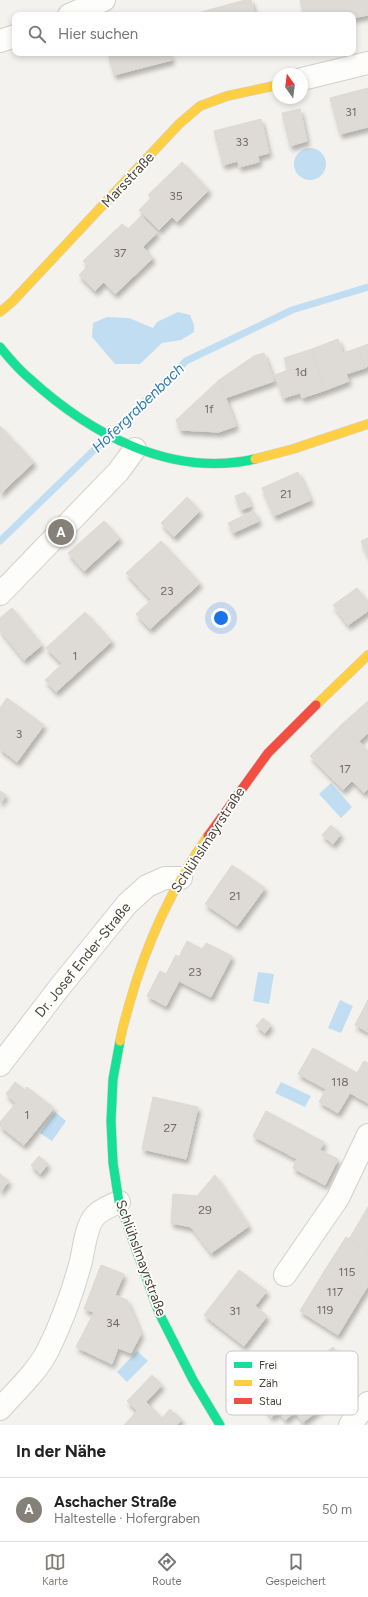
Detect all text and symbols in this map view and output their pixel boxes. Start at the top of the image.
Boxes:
search box [12,12,356,56]
icon: search [26,23,48,45]
text: Hier suchen [58,25,138,43]
north arrow [272,68,308,104]
house number: 31 [345,105,357,119]
house number: 33 [235,135,249,149]
street label: Marsstraße [98,149,158,211]
house number: 35 [169,189,183,203]
house number: 37 [114,246,127,260]
water label: Hofergrabenbach [88,359,188,457]
house number: 1d [295,365,307,379]
house number: 1f [204,402,214,416]
house number: 21 [280,487,292,501]
pin: A [48,517,74,547]
house number: 23 [160,584,174,598]
your location [211,608,231,628]
house number: 1 [73,649,77,663]
house number: 3 [16,727,22,741]
house number: 17 [339,762,351,776]
street label: Schlühslmayrstraße [167,784,249,896]
house number: 21 [229,889,241,903]
street label: Dr. Josef Ender-Straße [31,899,135,1021]
house number: 23 [188,965,202,979]
house number: 118 [331,1075,349,1089]
house number: 1 [25,1108,29,1122]
house number: 27 [163,1121,177,1135]
street label: Schlühslmayrstraße [112,1198,170,1319]
house number: 29 [198,1203,212,1217]
house number: 115 [339,1265,356,1279]
house number: 117 [327,1285,344,1299]
house number: 119 [317,1303,334,1317]
house number: 31 [229,1304,241,1318]
house number: 34 [106,1316,121,1330]
legend [226,1351,358,1415]
text: Frei [259,1359,277,1372]
text: Zäh [259,1377,278,1390]
text: Stau [259,1395,282,1408]
text: In der Nähe [16,1441,106,1461]
text: Aschacher Straße [54,1493,177,1511]
text: A [24,1502,34,1517]
text: 50 m [322,1502,352,1517]
text: Haltestelle · Hofergraben [54,1511,200,1526]
tab: Karte [42,1551,68,1588]
tab: Route [152,1551,182,1588]
tab: Gespeichert [265,1551,326,1588]

